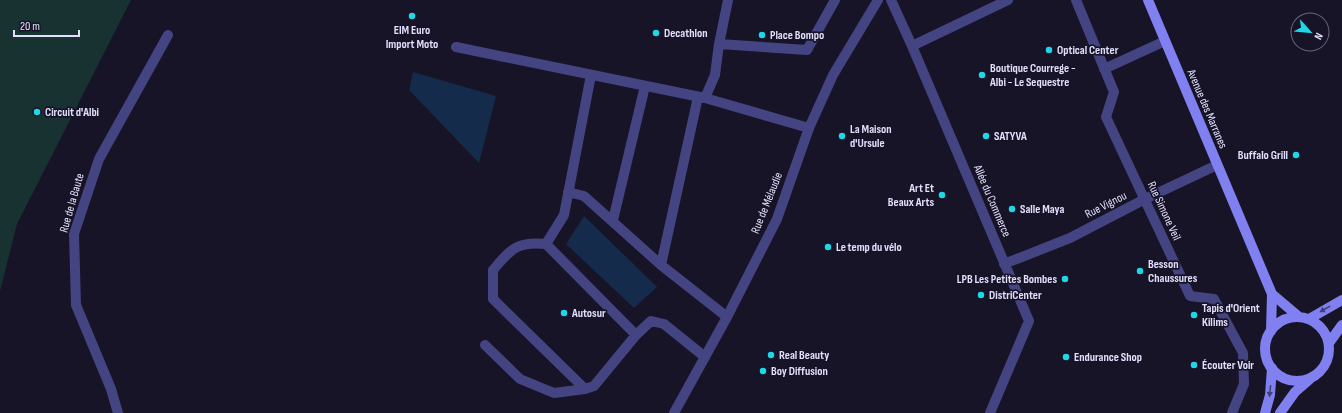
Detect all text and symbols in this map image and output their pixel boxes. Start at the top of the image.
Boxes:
marker: EIM Euro Import Moto [407,11,417,21]
scale bar [14,12,79,38]
north arrow [1290,12,1330,52]
text: 20 m [20,19,40,34]
place label: EIM Euro Import Moto [386,23,438,52]
place label: Decathlon [664,26,708,41]
marker: Decathlon [651,28,661,38]
place label: Place Bompo [770,28,824,43]
marker: Place Bompo [757,30,767,40]
text: N [1311,31,1326,42]
place label: Optical Center [1057,43,1119,58]
marker: Optical Center [1044,45,1054,55]
place label: Boutique Courrege - Albi - Le Sequestre [989,61,1076,90]
street label: Avenue des Marranes [1183,66,1230,151]
marker: Boutique Courrege - Albi - Le Sequestre [977,70,987,80]
place label: Circuit d'Albi [45,105,99,120]
marker: Circuit d'Albi [32,107,42,117]
place label: La Maison d'Ursule [850,122,892,151]
place label: SATYVA [994,129,1027,144]
marker: La Maison d'Ursule [837,131,847,141]
marker: SATYVA [981,131,991,141]
place label: Buffalo Grill [1238,148,1288,163]
marker: Buffalo Grill [1291,150,1301,160]
street label: Allée du Commerce [970,162,1014,240]
street label: Rue de Mélaudie [748,170,786,236]
street label: Rue de la Baute [56,171,88,234]
street label: Rue Simone Veil [1144,179,1184,243]
place label: Art Et Beaux Arts [888,181,934,210]
street label: Rue Vignou [1083,188,1129,222]
marker: Art Et Beaux Arts [937,190,947,200]
place label: Salle Maya [1020,202,1064,217]
marker: Salle Maya [1007,204,1017,214]
place label: Le temp du vélo [836,240,902,255]
marker: Le temp du vélo [823,242,833,252]
place label: Besson Chaussures [1148,257,1198,286]
marker: Besson Chaussures [1135,266,1145,276]
place label: LPB Les Petites Bombes [957,272,1057,287]
marker: LPB Les Petites Bombes [1060,274,1070,284]
place label: DistriCenter [989,288,1042,303]
marker: DistriCenter [976,290,986,300]
place label: Tapis d'Orient Kilims [1202,301,1260,330]
place label: Autosur [571,306,606,321]
one-way arrow [1320,306,1331,313]
marker: Autosur [559,308,569,318]
marker: Tapis d'Orient Kilims [1189,310,1199,320]
place label: Real Beauty [779,348,829,363]
marker: Real Beauty [766,350,776,360]
place label: Endurance Shop [1074,350,1142,365]
marker: Endurance Shop [1061,352,1071,362]
place label: Écouter Voir [1202,358,1254,373]
marker: Écouter Voir [1189,360,1199,370]
place label: Boy Diffusion [771,364,828,379]
marker: Boy Diffusion [758,366,768,376]
one-way arrow [1266,385,1273,397]

